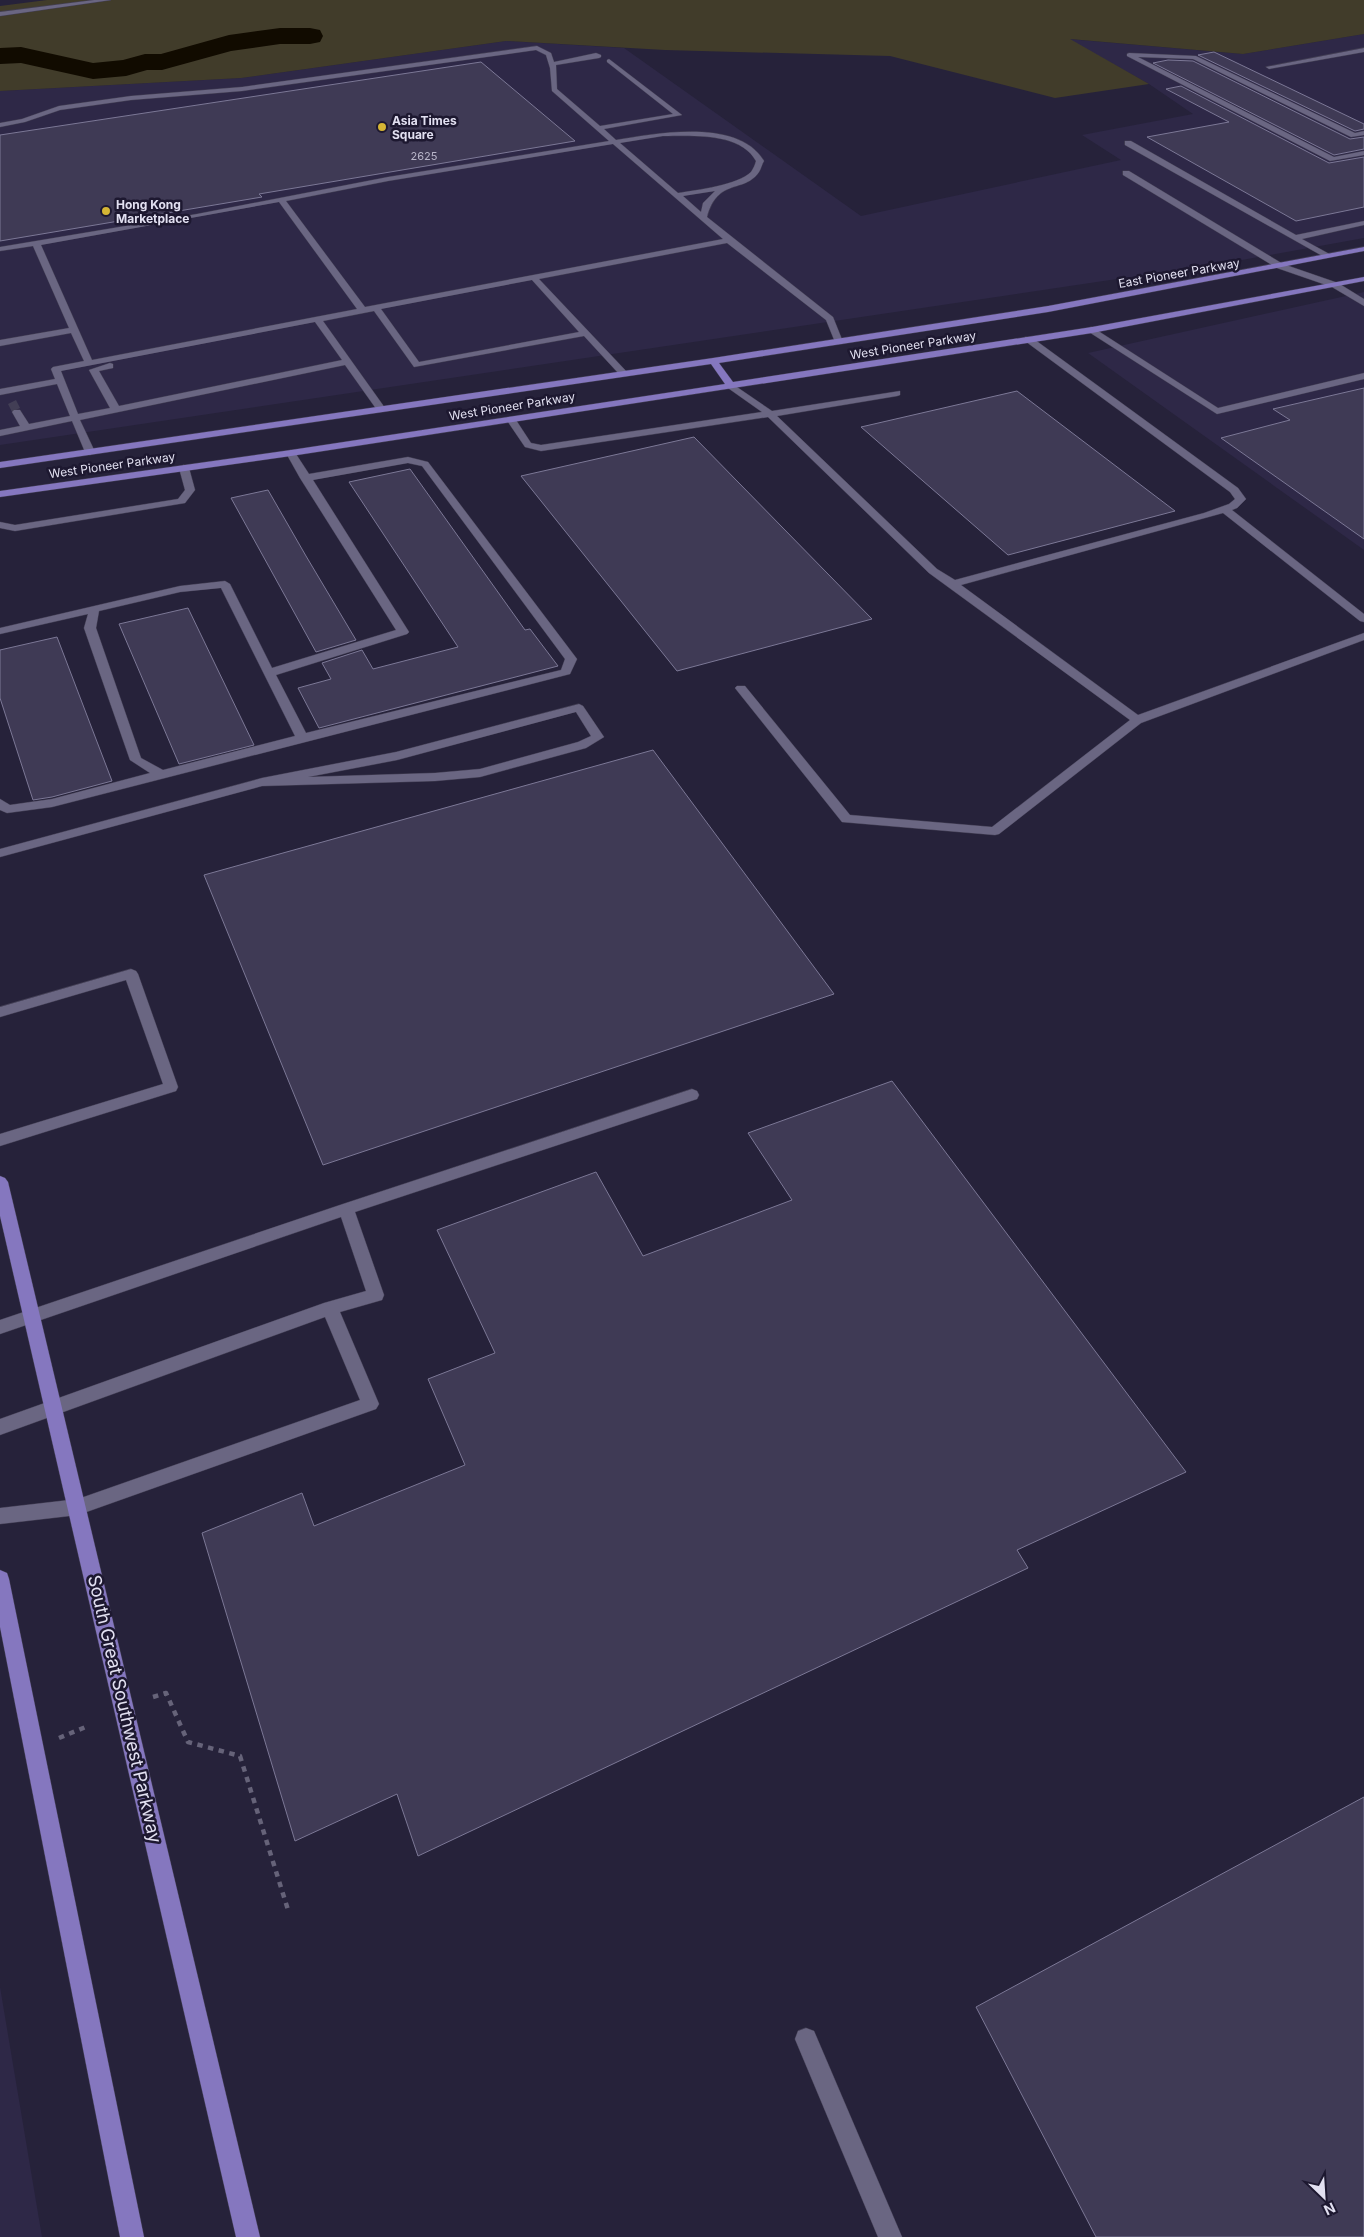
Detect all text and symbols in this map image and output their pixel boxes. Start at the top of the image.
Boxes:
place label: Asia Times Square [392,113,457,142]
marker: Asia Times Square [376,121,388,133]
house number: 2625 [411,149,438,163]
place label: Hong Kong Marketplace [116,197,189,226]
marker: Hong Kong Marketplace [100,205,112,217]
street label: East Pioneer Parkway [1117,255,1241,291]
street label: West Pioneer Parkway [849,328,977,362]
street label: West Pioneer Parkway [448,389,576,423]
street label: West Pioneer Parkway [48,449,176,481]
street label: South Great Southwest Parkway [84,1573,166,1845]
north arrow [1299,2172,1349,2222]
text: N [1321,2199,1338,2219]

